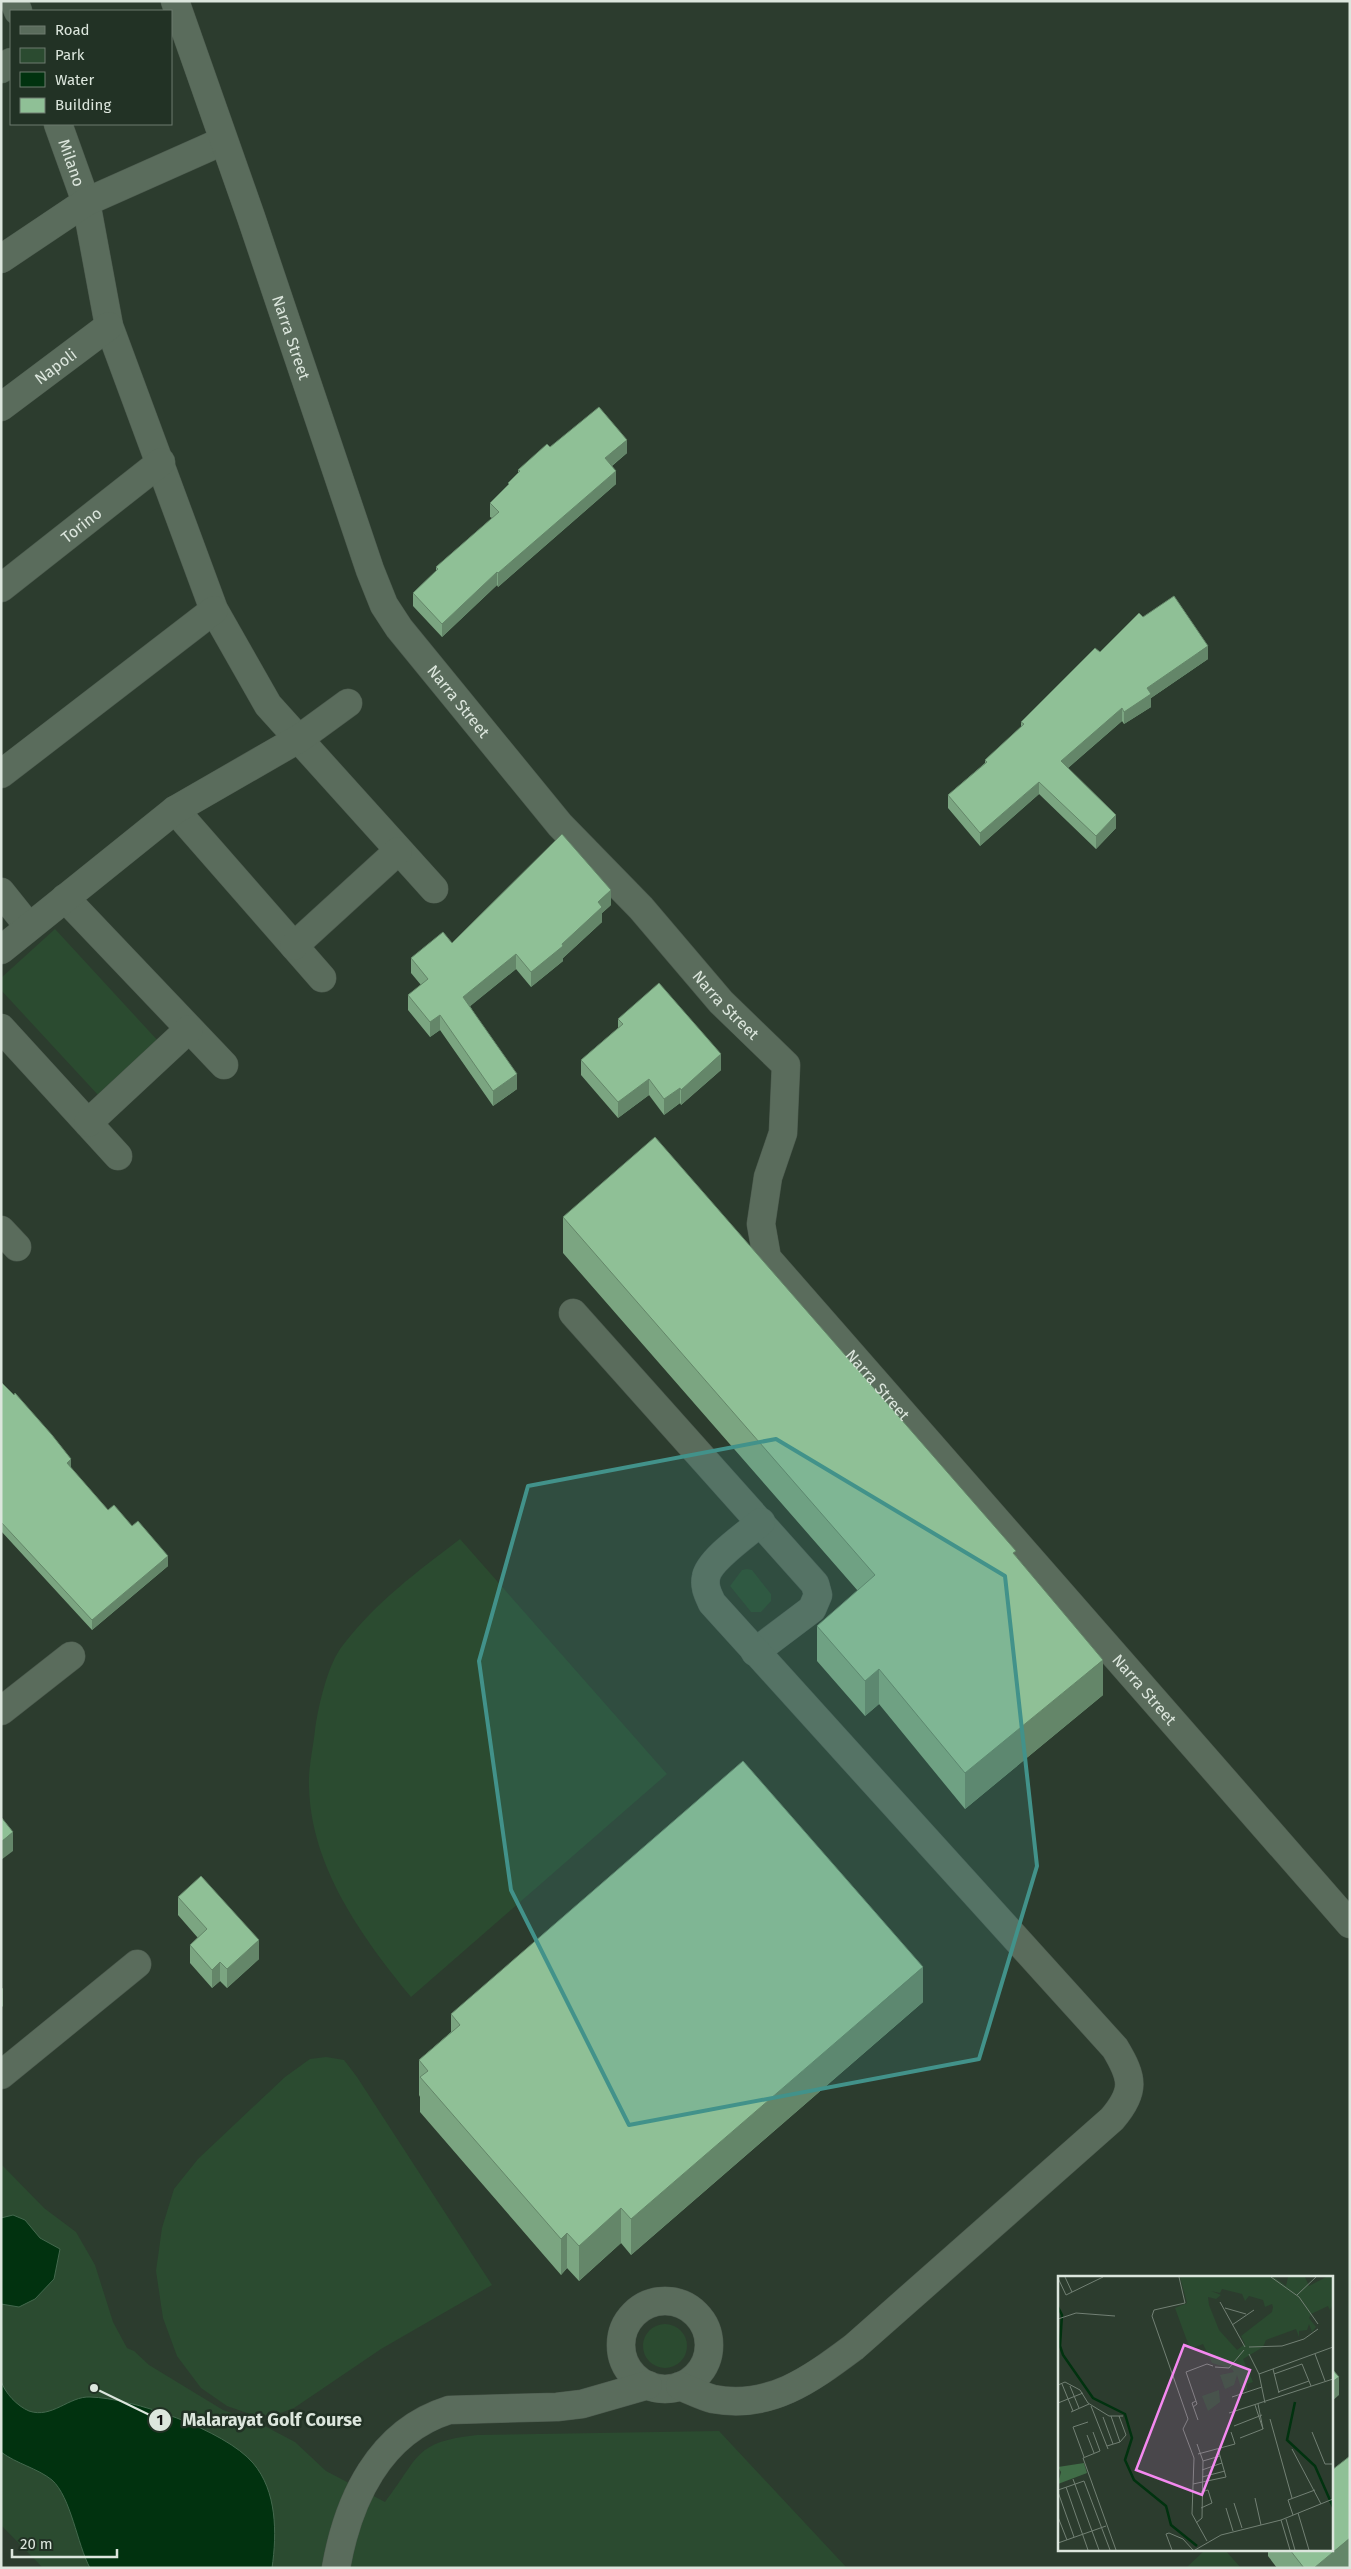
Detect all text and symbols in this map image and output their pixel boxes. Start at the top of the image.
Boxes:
legend [10,10,172,125]
text: Road [55,21,90,39]
text: Park [55,46,85,64]
text: Water [55,71,94,89]
text: Building [55,96,111,114]
street label: Milano [55,136,89,189]
street label: Narra Street [269,293,315,382]
street label: Napoli [31,344,80,388]
street label: Torino [57,503,105,547]
street label: Narra Street [424,661,494,741]
street label: Narra Street [689,967,763,1043]
street label: Narra Street [842,1345,914,1424]
street label: Narra Street [1109,1650,1181,1729]
inset map [1058,2276,1334,2552]
callout: Malarayat Golf Course [147,2404,372,2437]
text: Malarayat Golf Course [182,2409,362,2431]
text: 1 [157,2411,163,2429]
scale bar [12,2526,118,2558]
text: 20 m [20,2535,53,2553]

